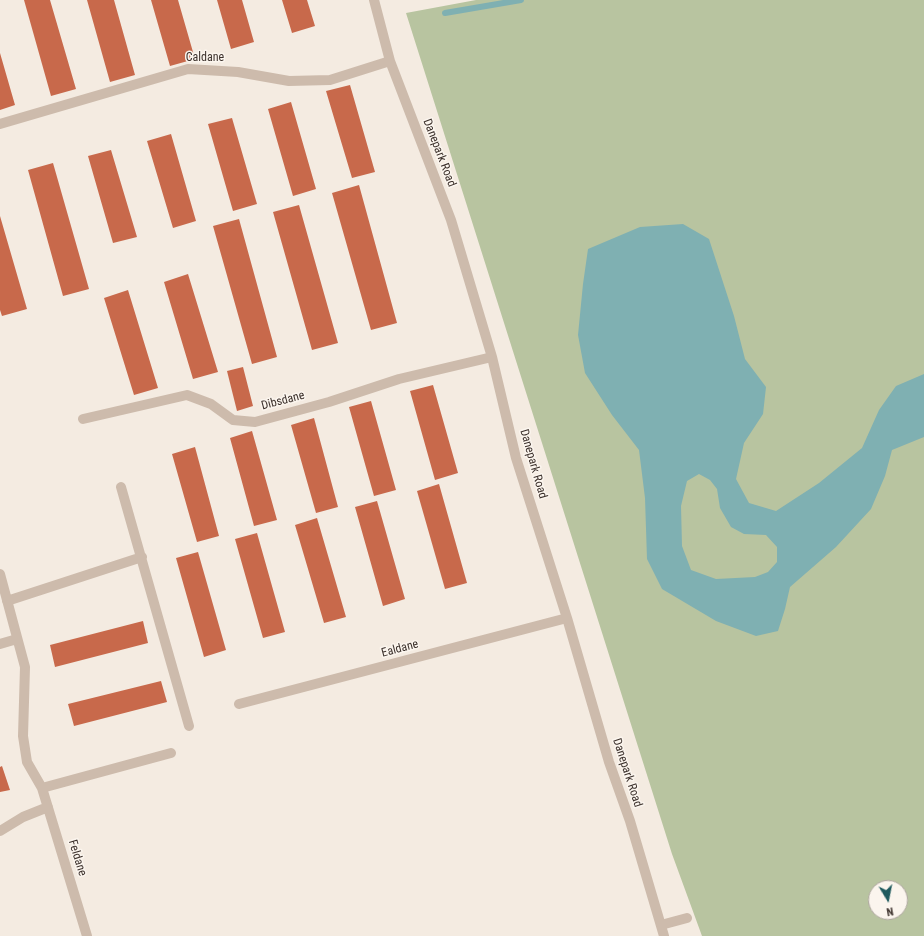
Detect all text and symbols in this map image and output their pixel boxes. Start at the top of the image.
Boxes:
street label: Caldane [186,51,224,65]
street label: Danepark Road [419,117,459,189]
street label: Dibsdane [260,388,306,414]
street label: Danepark Road [516,428,550,500]
street label: Ealdane [380,637,420,661]
street label: Danepark Road [609,737,645,809]
street label: Feldane [65,838,89,878]
north arrow [868,880,908,920]
text: N [886,904,894,918]

